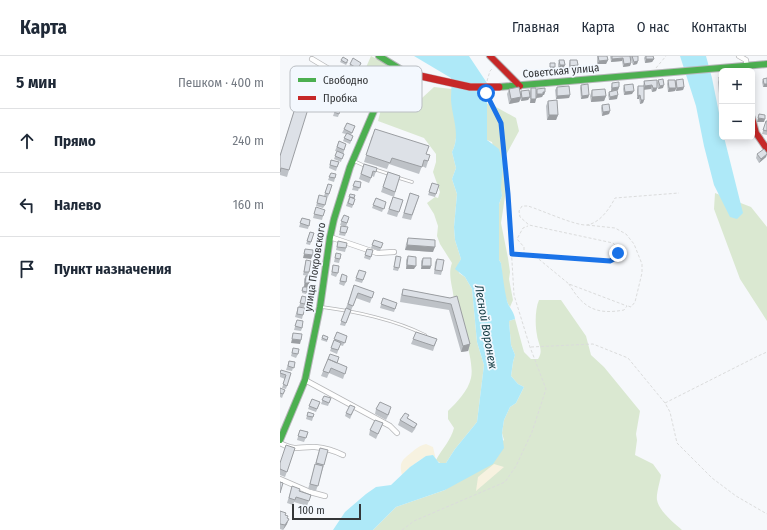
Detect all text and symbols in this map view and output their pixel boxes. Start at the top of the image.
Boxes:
text: Карта [20,16,67,39]
text: Главная [512,19,559,36]
text: Карта [581,19,615,36]
text: О нас [637,19,669,36]
text: Контакты [691,19,747,36]
street label: Советская улица [522,61,600,81]
legend [290,66,422,112]
map controls [719,68,755,140]
button: + [719,68,755,104]
text: 5 мин [16,72,56,93]
text: Свободно [323,74,368,87]
text: Пешком · 400 m [178,75,264,90]
route start [477,84,495,102]
text: Пробка [323,92,357,105]
button: − [719,104,755,140]
icon: ahead [16,130,38,152]
text: Прямо [54,132,96,150]
text: 240 m [232,133,264,148]
icon: left [16,194,38,216]
text: Налево [54,196,101,214]
text: 160 m [233,197,264,212]
street label: улица Покровского [302,221,329,313]
route end [609,244,627,262]
icon: arrive [16,258,38,280]
text: Пункт назначения [54,260,172,278]
water label: Лесной Воронеж [472,283,500,370]
scale bar [292,502,361,521]
text: 100 m [298,504,325,517]

